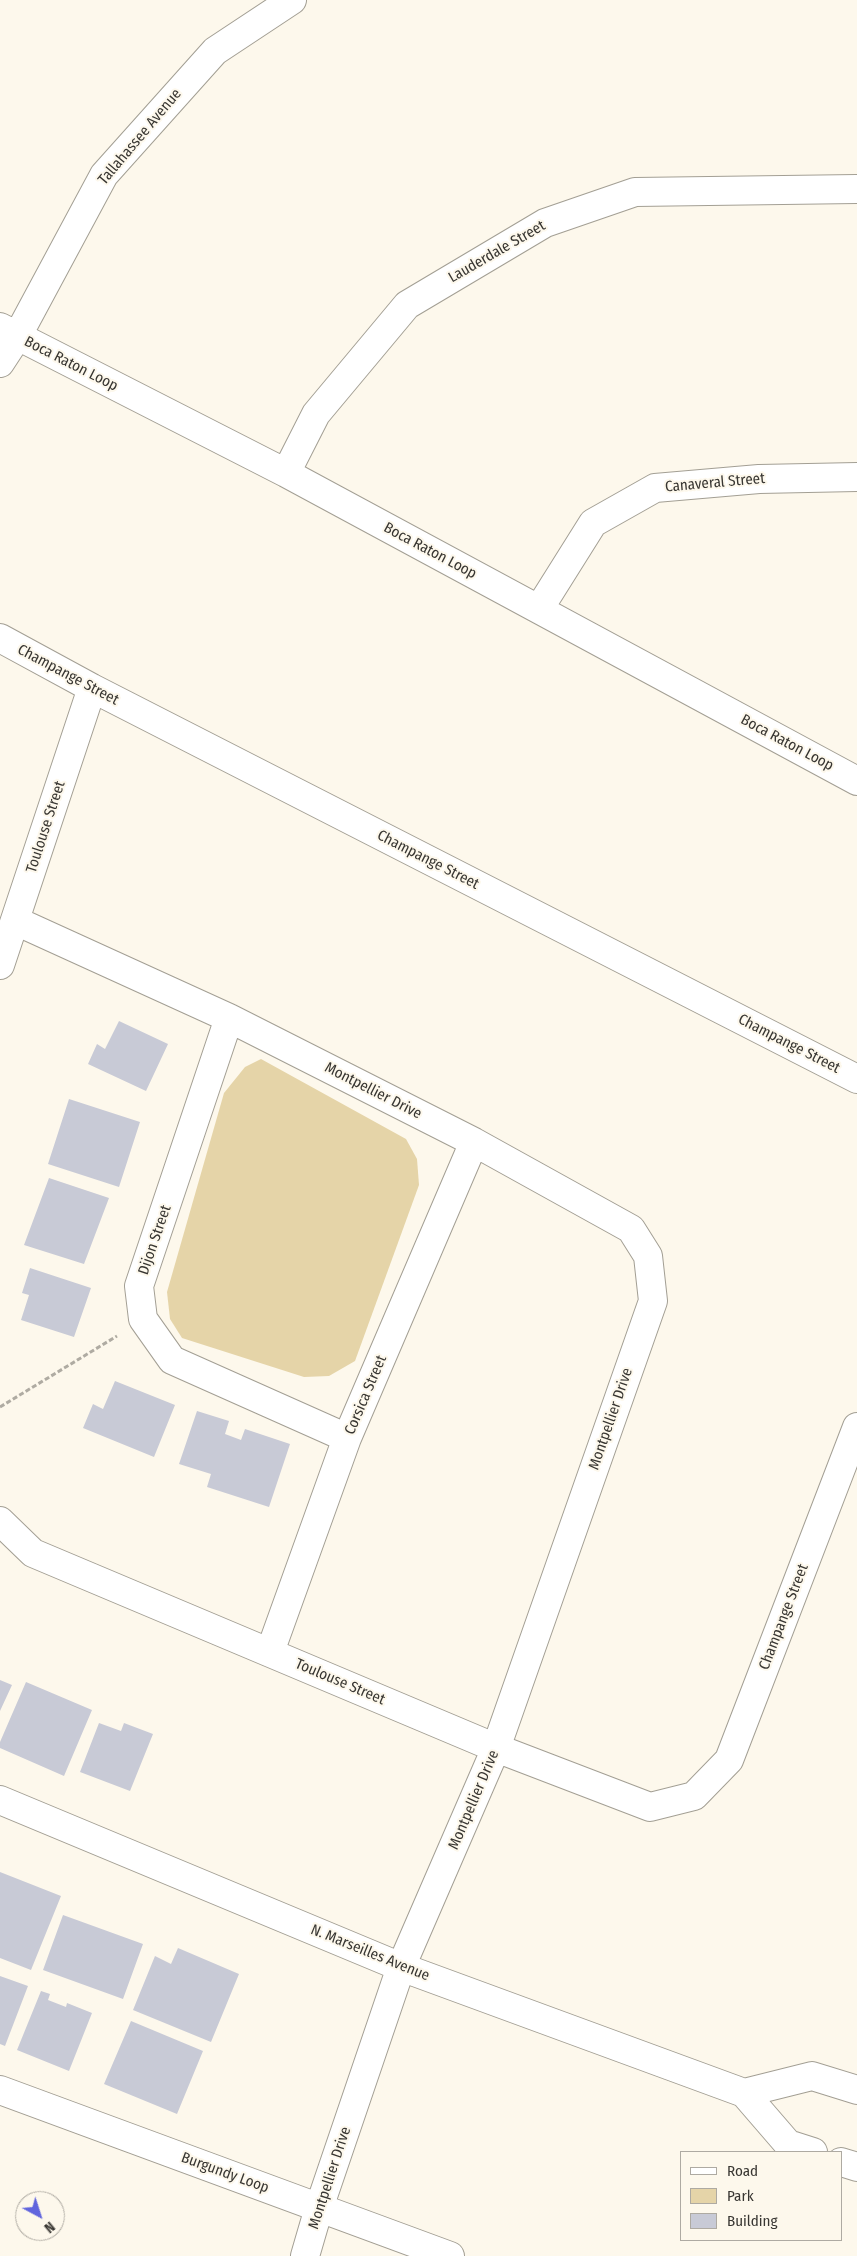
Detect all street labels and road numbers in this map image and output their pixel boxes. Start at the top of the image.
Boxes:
street label: Tallahassee Avenue [95,85,185,189]
street label: Lauderdale Street [445,217,549,287]
street label: Boca Raton Loop [21,333,121,395]
street label: Canaveral Street [664,470,766,496]
street label: Boca Raton Loop [380,519,480,583]
street label: Champange Street [14,641,122,709]
street label: Boca Raton Loop [737,711,837,775]
street label: Toulouse Street [23,779,69,875]
street label: Champange Street [374,827,482,893]
street label: Champange Street [735,1011,843,1077]
street label: Montpellier Drive [322,1059,424,1123]
street label: Dijon Street [135,1203,175,1277]
street label: Corsica Street [341,1353,391,1437]
street label: Montpellier Drive [585,1366,637,1472]
street label: Champange Street [756,1561,812,1673]
street label: Toulouse Street [292,1655,388,1709]
street label: Montpellier Drive [445,1748,503,1852]
street label: N. Marseilles Avenue [308,1921,432,1985]
street label: Montpellier Drive [305,2125,355,2231]
street label: Burgundy Loop [179,2149,271,2197]

